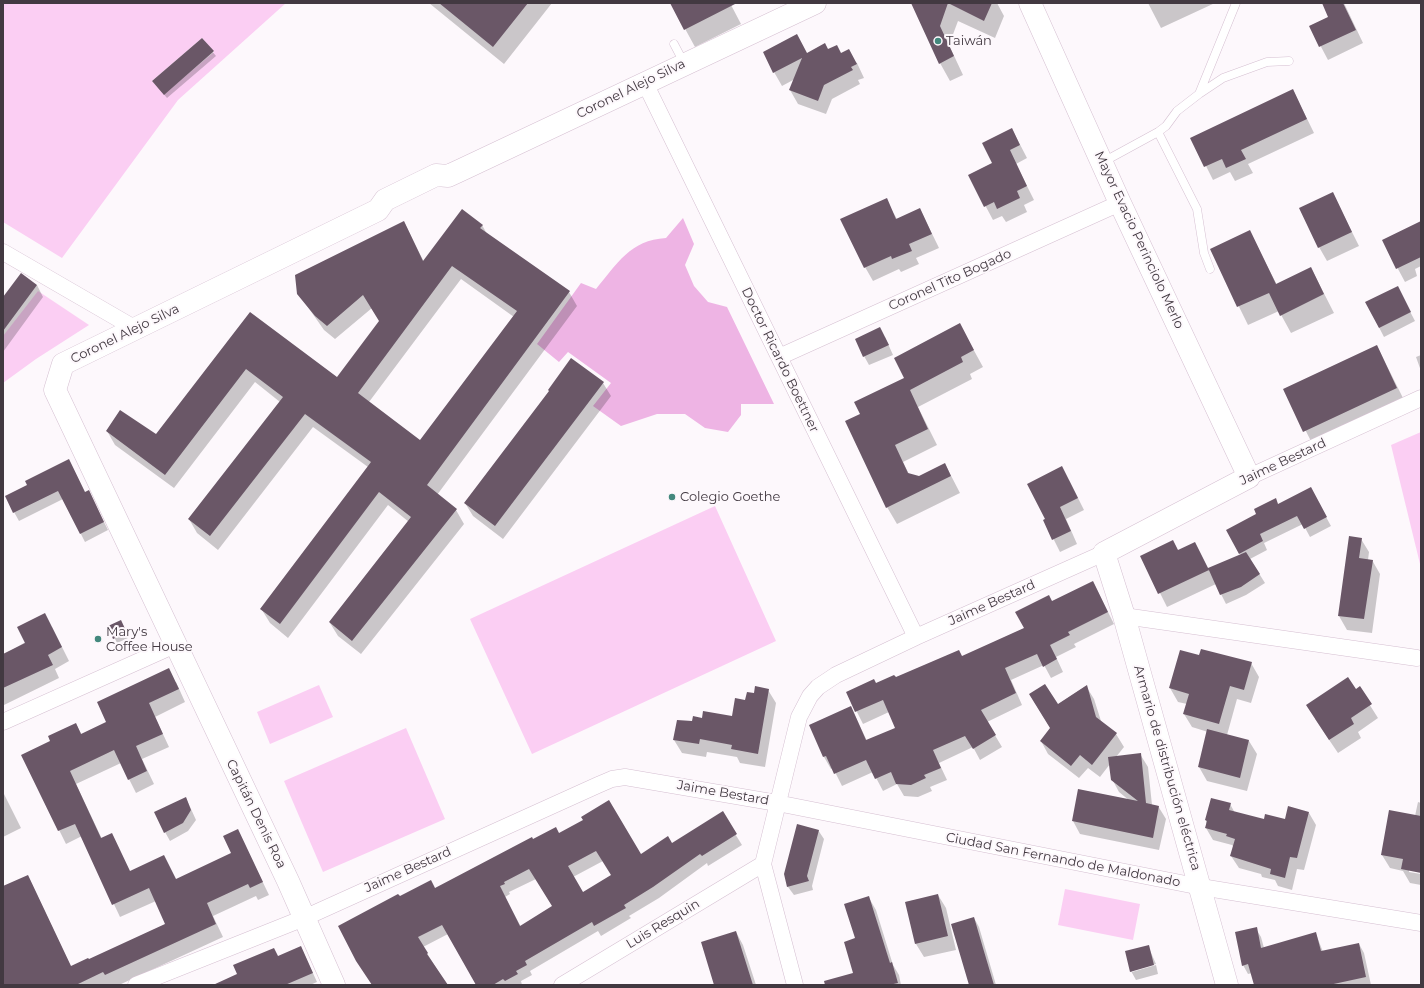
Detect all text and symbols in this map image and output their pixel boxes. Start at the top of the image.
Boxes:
place label: Taiwán [946,33,992,49]
marker: Taiwán [933,36,943,46]
street label: Coronel Alejo Silva [574,56,688,122]
street label: Mayor Evacio Perinciolo Merlo [1091,149,1187,331]
street label: Coronel Tito Bogado [886,246,1014,314]
street label: Doctor Ricardo Boettner [738,285,822,435]
street label: Coronel Alejo Silva [68,301,182,367]
street label: Jaime Bestard [1237,435,1329,489]
place label: Colegio Goethe [680,489,780,505]
marker: Colegio Goethe [667,492,677,502]
street label: Jaime Bestard [946,577,1038,629]
place label: Mary's Coffee House [106,624,193,655]
marker: Mary's Coffee House [93,634,103,644]
street label: Armario de distribución eléctrica [1130,664,1204,872]
street label: Capitán Denis Roa [223,757,289,871]
street label: Jaime Bestard [676,777,770,809]
street label: Ciudad San Fernando de Maldonado [944,830,1182,890]
street label: Jaime Bestard [362,844,454,896]
street label: Luis Resquin [623,896,703,952]

